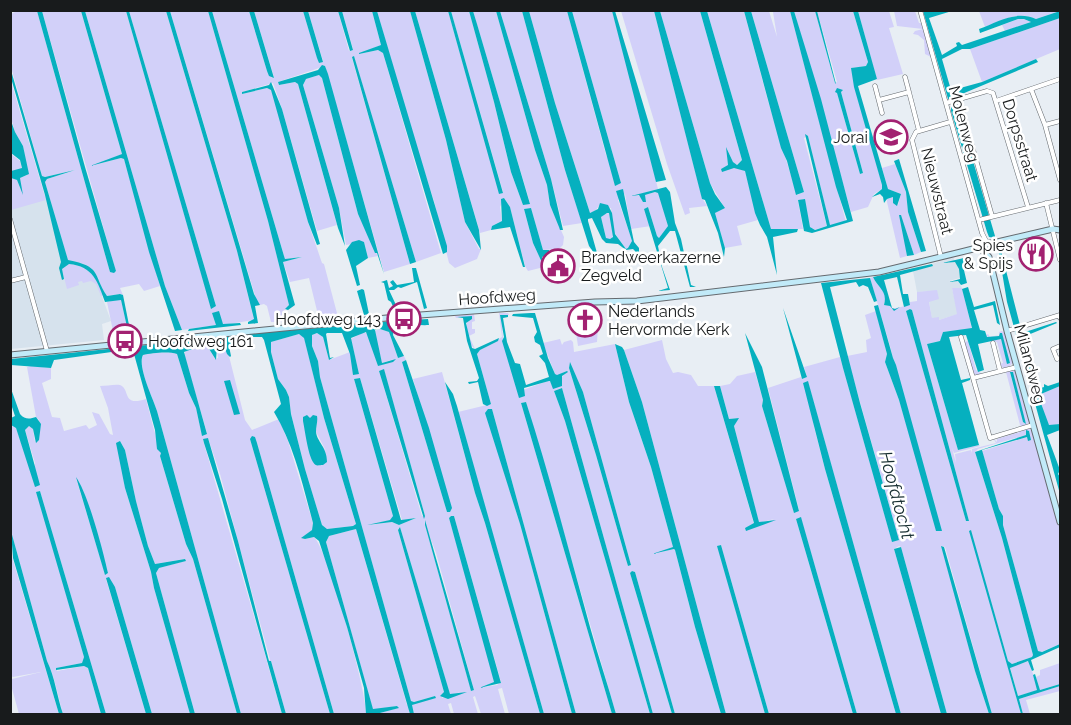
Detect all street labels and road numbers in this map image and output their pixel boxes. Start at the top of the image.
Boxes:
street label: Molenweg [945,84,983,164]
street label: Dorpsstraat [998,96,1042,184]
street label: Nieuwstraat [917,146,957,237]
street label: Hoofdweg [458,285,536,309]
street label: Milandweg [1010,322,1050,406]

